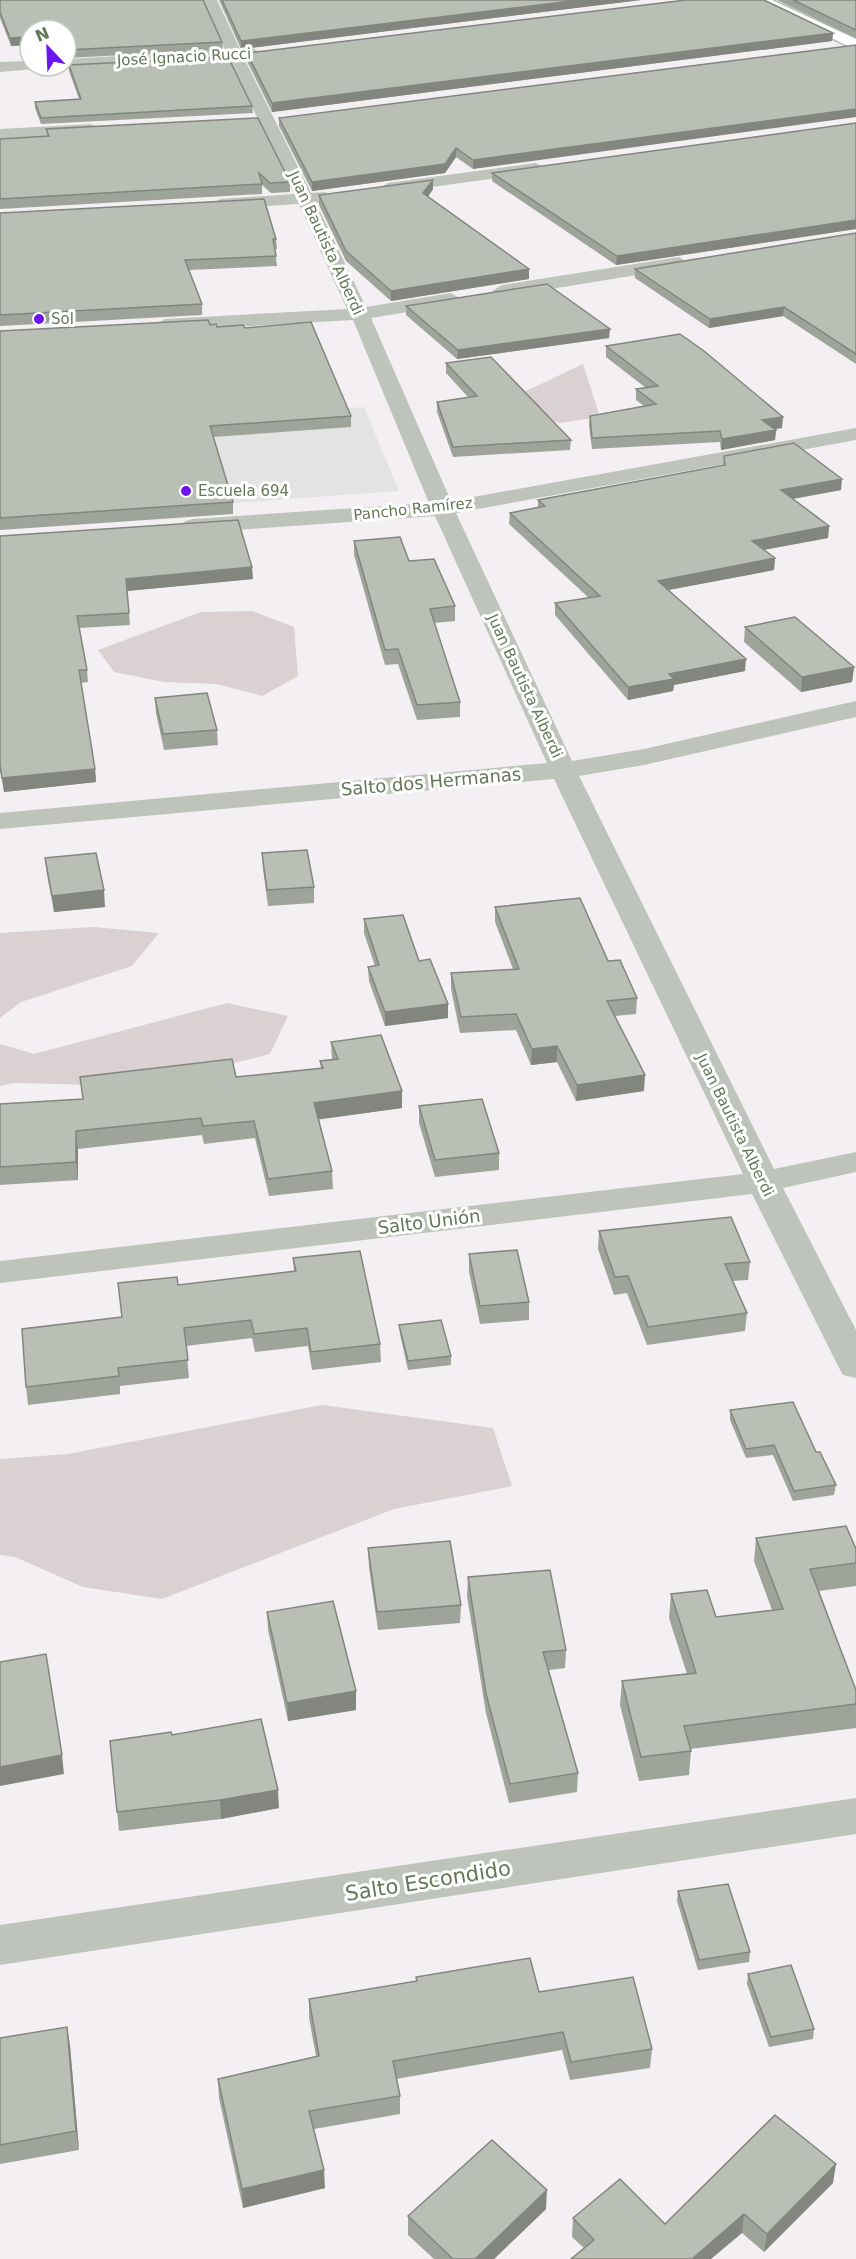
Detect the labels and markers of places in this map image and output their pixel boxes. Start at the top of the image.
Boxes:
place label: Sol [51,310,74,328]
marker: Sol [32,312,46,326]
place label: Escuela 694 [198,482,289,500]
marker: Escuela 694 [179,484,193,498]

